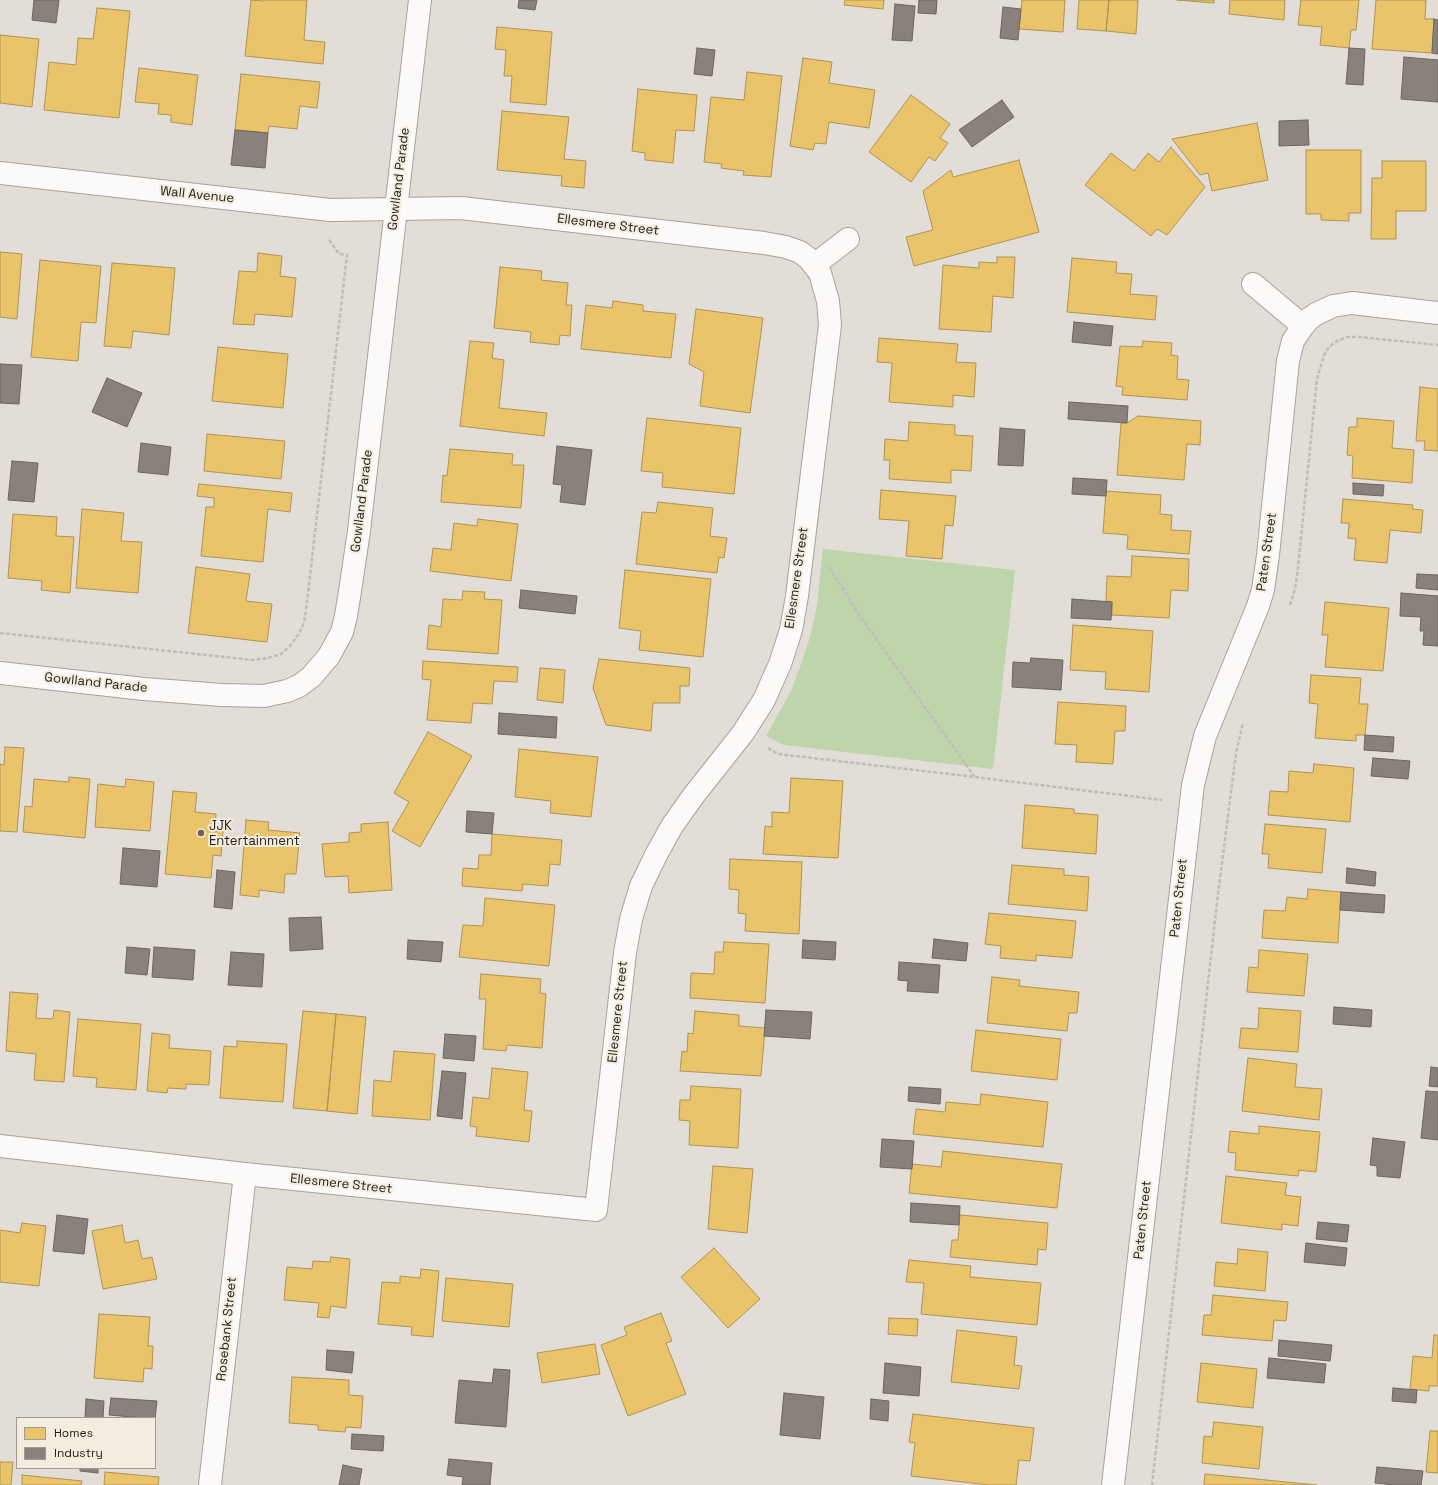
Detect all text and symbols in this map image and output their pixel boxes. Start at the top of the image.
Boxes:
street label: Gowlland Parade [385,127,413,231]
street label: Wall Avenue [159,183,235,207]
street label: Ellesmere Street [556,211,660,239]
street label: Gowlland Parade [348,449,376,553]
street label: Paten Street [1254,512,1280,592]
street label: Ellesmere Street [782,526,812,630]
street label: Gowlland Parade [44,670,148,696]
place label: JJK Entertainment [209,818,300,849]
marker: JJK Entertainment [196,828,206,838]
street label: Paten Street [1167,858,1191,938]
street label: Ellesmere Street [605,960,631,1064]
street label: Ellesmere Street [289,1171,393,1197]
street label: Paten Street [1131,1180,1155,1260]
street label: Rosebank Street [214,1276,240,1382]
legend [16,1417,156,1469]
text: Homes [54,1425,93,1441]
text: Industry [54,1445,103,1461]

